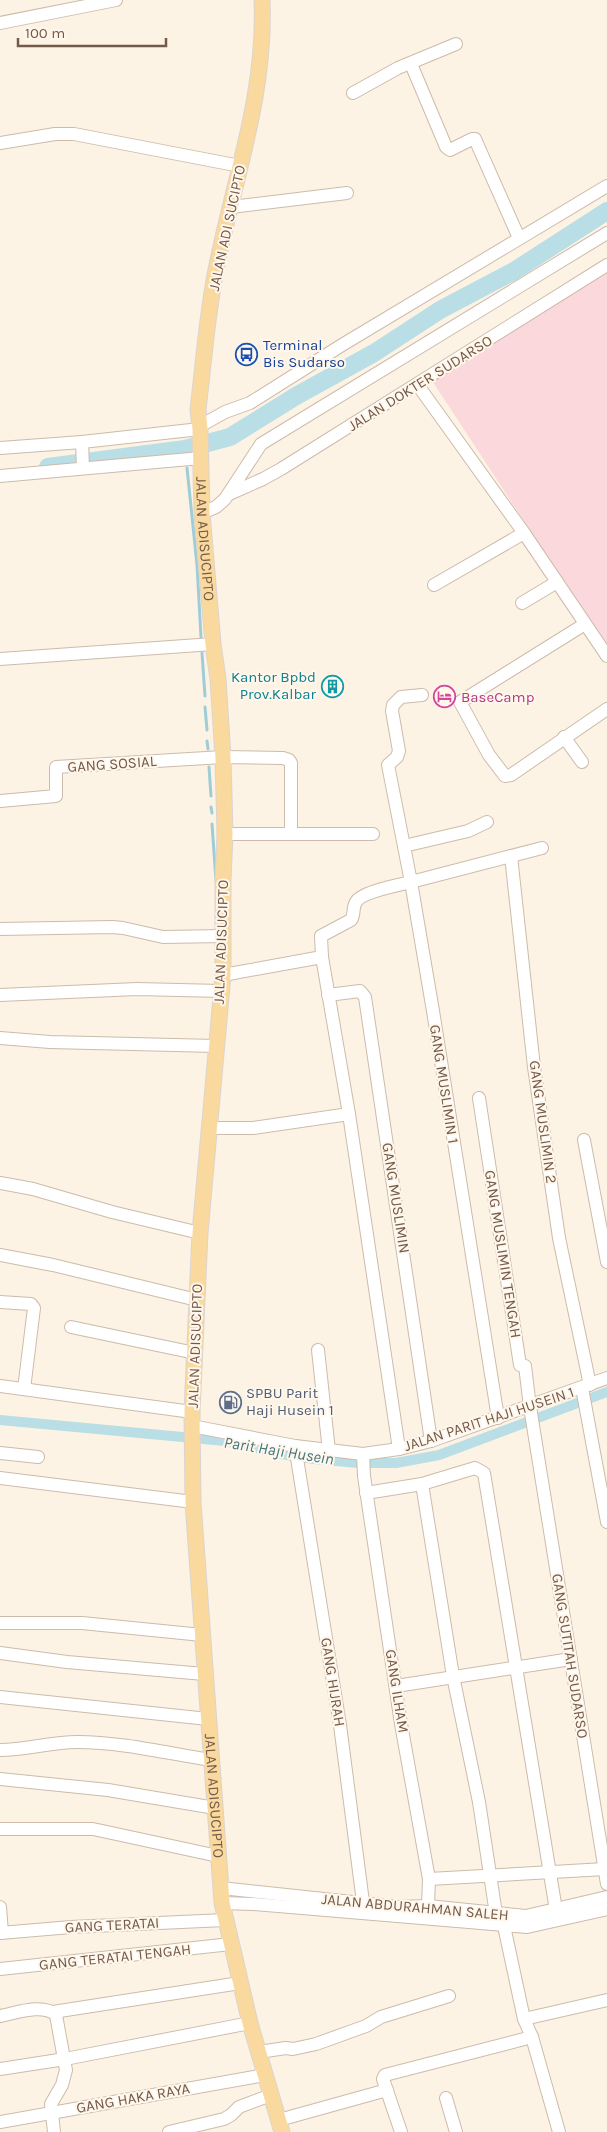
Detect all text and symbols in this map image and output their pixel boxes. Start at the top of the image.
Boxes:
scale bar [18,15,165,47]
text: 100 m [25,24,65,42]
street label: JALAN ADI SUCIPTO [205,163,249,293]
street label: JALAN DOKTER SUDARSO [344,331,496,435]
place label: Terminal Bis Sudarso [263,336,345,371]
bus stop icon: Terminal Bis Sudarso [235,342,259,366]
street label: JALAN ADISUCIPTO [192,476,218,602]
place label: Kantor Bpbd Prov.Kalbar [231,668,317,703]
building icon: Kantor Bpbd Prov.Kalbar [320,674,344,698]
hotel icon: BaseCamp [433,685,457,709]
place label: BaseCamp [461,688,534,706]
street label: GANG SOSIAL [67,752,157,776]
street label: JALAN ADISUCIPTO [210,879,232,1005]
street label: GANG MUSLIMIN 1 [426,1023,462,1145]
street label: GANG MUSLIMIN 2 [525,1059,561,1185]
street label: GANG MUSLIMIN [378,1141,414,1255]
street label: GANG MUSLIMIN TENGAH [481,1169,525,1339]
street label: JALAN ADISUCIPTO [184,1283,206,1409]
street label: JALAN PARIT HAJI HUSEIN 1 [402,1383,576,1455]
place label: SPBU Parit Haji Husein 1 [246,1384,334,1419]
fuel station icon: SPBU Parit Haji Husein 1 [218,1390,242,1414]
water label: Parit Haji Husein [223,1432,335,1469]
street label: GANG SUTITAH SUDARSO [548,1572,592,1740]
street label: GANG HIJRAH [317,1636,349,1728]
street label: GANG ILHAM [382,1648,412,1734]
street label: JALAN ADISUCIPTO [201,1733,228,1859]
street label: JALAN ABDURAHMAN SALEH [321,1890,509,1924]
street label: GANG TERATAI [64,1914,160,1936]
street label: GANG TERATAI TENGAH [38,1940,192,1974]
street label: GANG HAKA RAYA [75,2079,192,2117]

